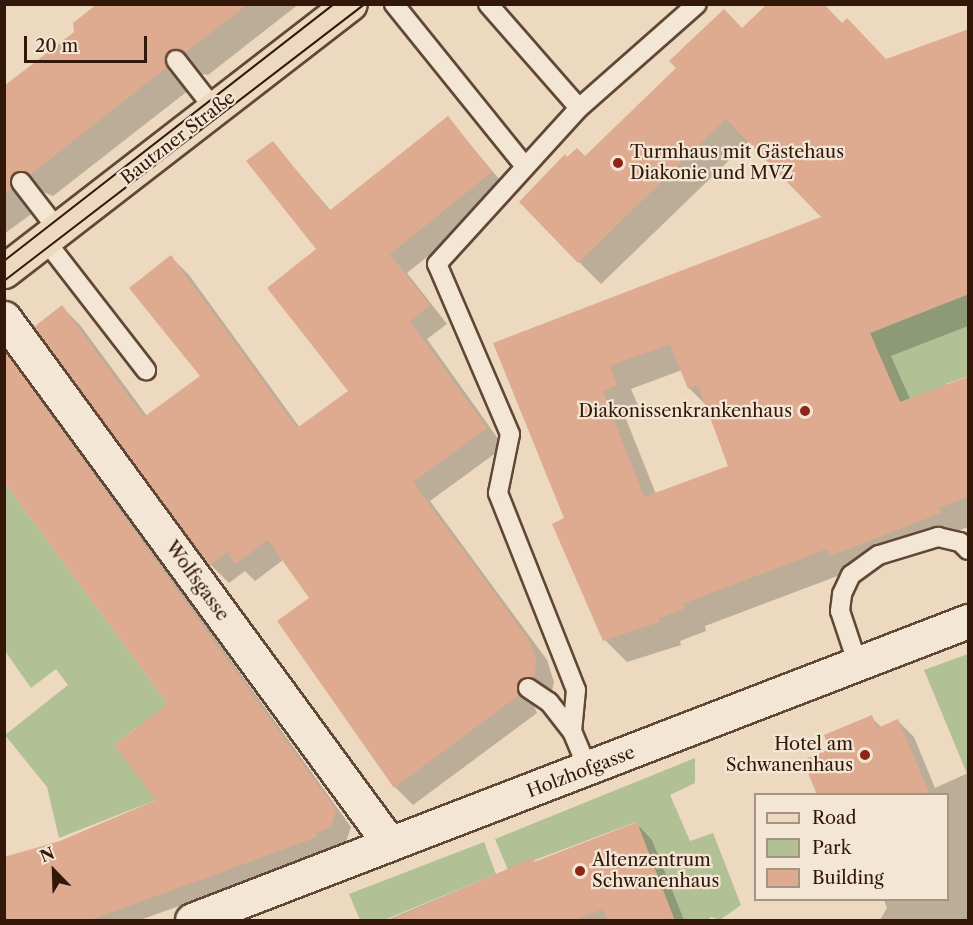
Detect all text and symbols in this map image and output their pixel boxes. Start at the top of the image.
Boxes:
scale bar [27,24,150,62]
text: 20 m [35,35,78,57]
street label: Bautzner Straße [116,87,240,189]
place label: Turmhaus mit Gästehaus Diakonie und MVZ [630,142,844,184]
marker: Turmhaus mit Gästehaus Diakonie und MVZ [611,156,625,170]
place label: Diakonissenkrankenhaus [579,400,792,422]
marker: Diakonissenkrankenhaus [796,402,814,420]
street label: Wolfsgasse [161,537,233,625]
place label: Hotel am Schwanenhaus [726,734,853,777]
street label: Holzhofgasse [524,741,638,803]
marker: Hotel am Schwanenhaus [858,748,872,762]
legend [754,793,949,901]
text: Road [812,807,857,829]
text: Park [812,837,851,859]
north arrow [24,841,84,901]
text: N [37,843,57,866]
place label: Altenzentrum Schwanenhaus [592,850,719,892]
marker: Altenzentrum Schwanenhaus [573,864,587,878]
text: Building [812,867,884,889]

